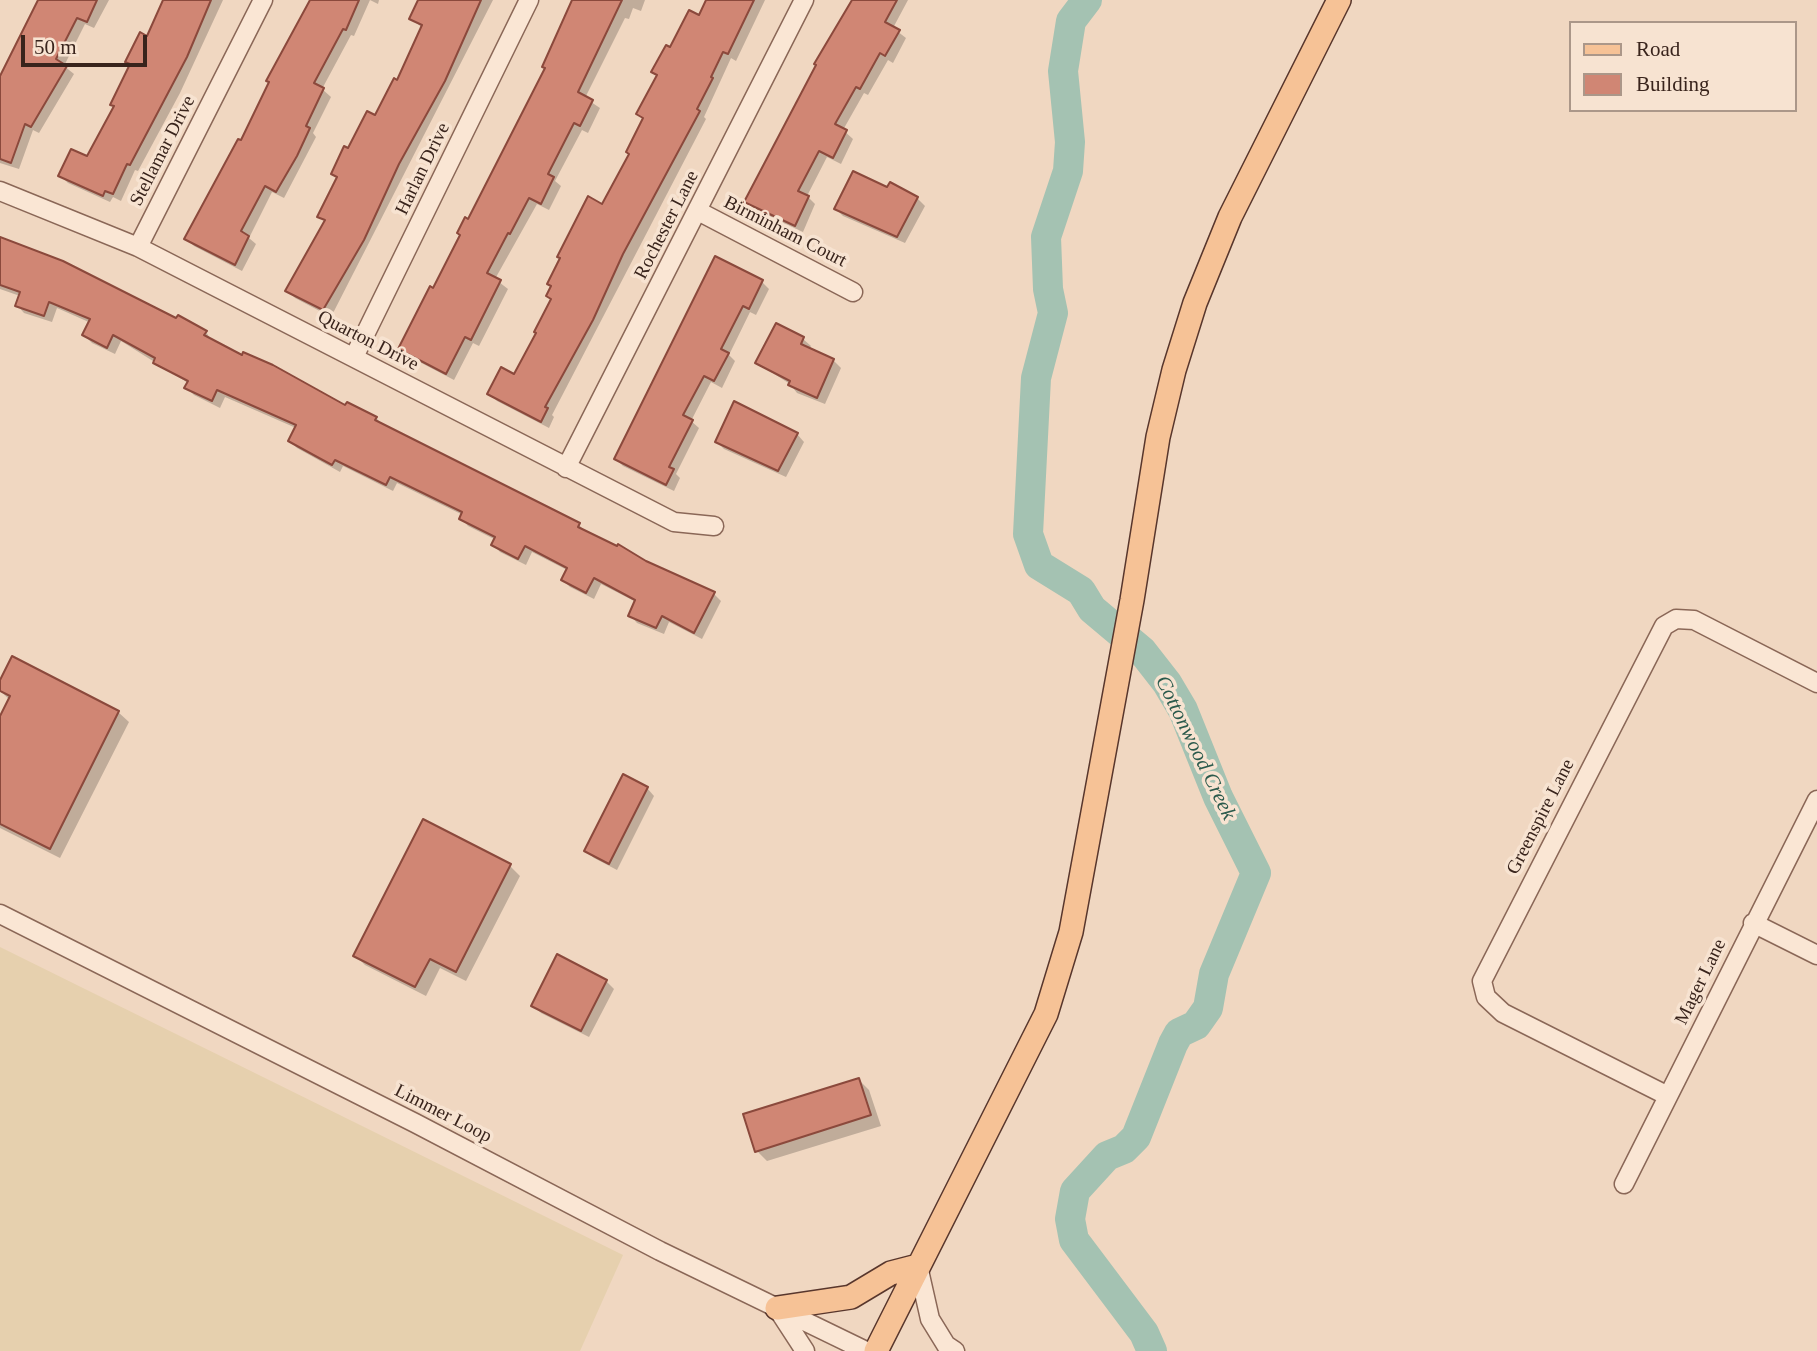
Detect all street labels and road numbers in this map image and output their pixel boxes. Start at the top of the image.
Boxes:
street label: Stellamar Drive [125,92,201,210]
street label: Harlan Drive [391,119,455,219]
street label: Rochester Lane [630,167,704,283]
street label: Birminham Court [720,191,850,273]
street label: Quarton Drive [314,306,422,376]
street label: Greenspire Lane [1502,756,1580,878]
street label: Mager Lane [1671,936,1731,1028]
street label: Limmer Loop [391,1080,495,1148]

